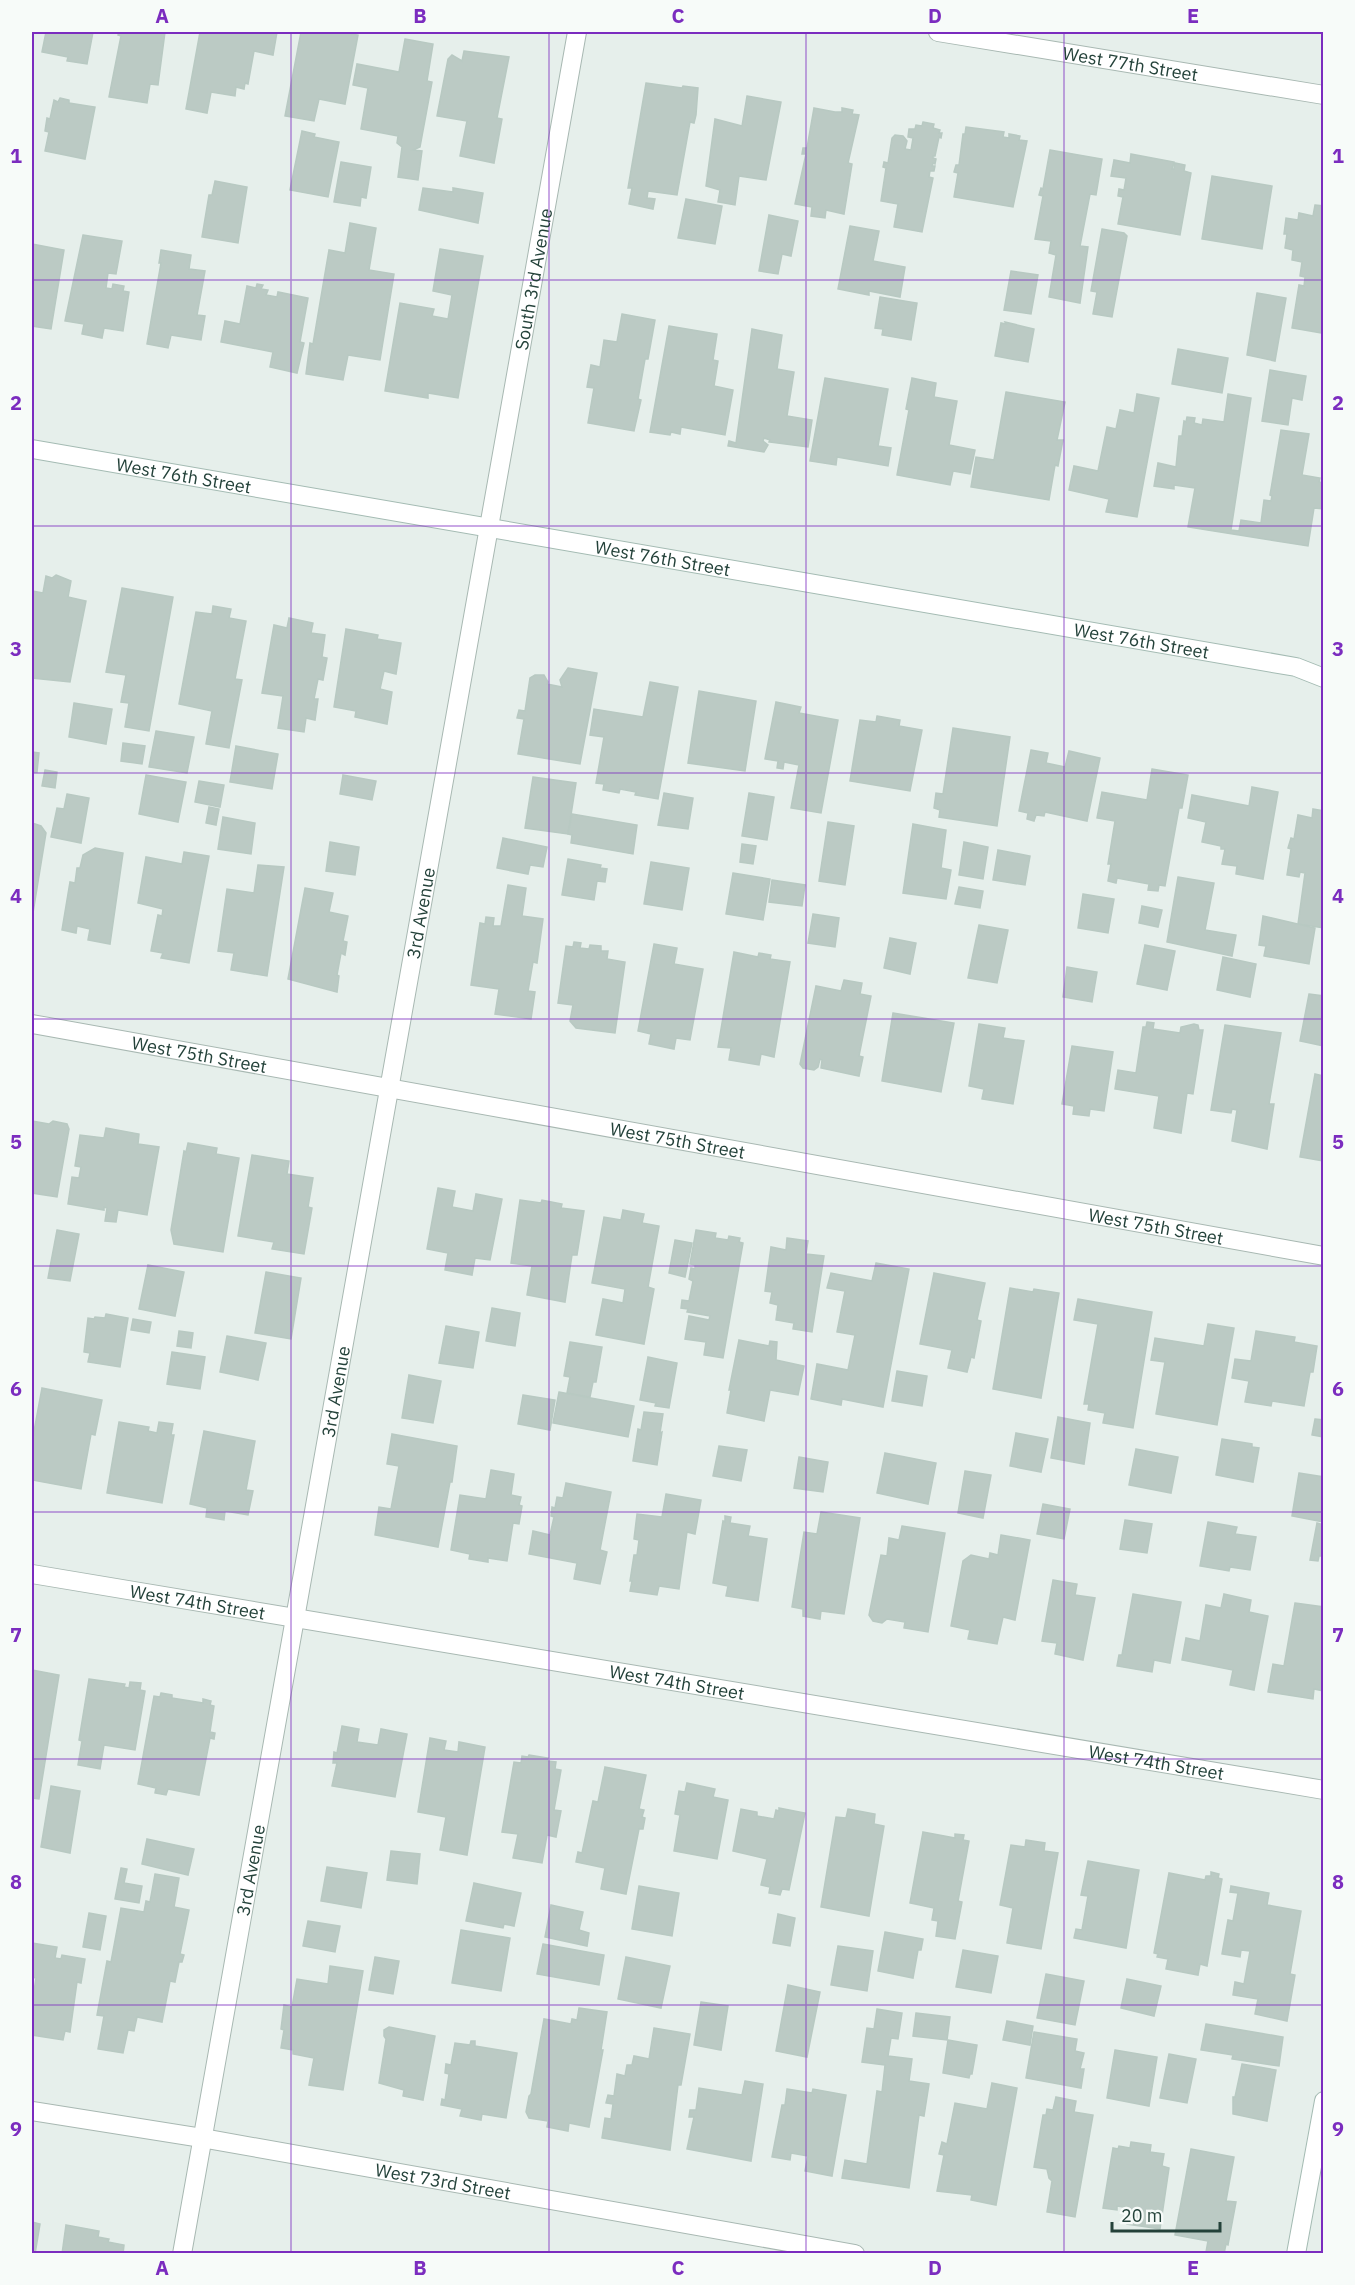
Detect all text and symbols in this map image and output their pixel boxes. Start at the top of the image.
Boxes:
text: A [155,2,169,29]
text: B [413,2,427,29]
text: C [671,2,685,29]
text: D [928,2,942,29]
text: E [1187,2,1199,29]
street label: West 77th Street [1061,41,1200,86]
text: 1 [10,142,22,169]
text: 1 [1332,142,1344,169]
street label: South 3rd Avenue [509,206,557,352]
text: 2 [10,389,22,416]
text: 2 [1332,389,1344,416]
street label: West 76th Street [114,452,253,498]
street label: West 76th Street [593,535,732,581]
street label: West 76th Street [1072,617,1211,663]
text: 3 [10,635,22,662]
text: 3 [1332,635,1344,662]
street label: 3rd Avenue [401,866,440,960]
text: 4 [10,882,22,909]
text: 4 [1332,882,1344,909]
street label: West 75th Street [130,1031,269,1077]
street label: West 75th Street [608,1117,747,1163]
text: 5 [10,1128,22,1155]
text: 5 [1332,1128,1344,1155]
street label: West 75th Street [1087,1202,1225,1249]
street label: 3rd Avenue [316,1344,355,1439]
text: 6 [10,1375,22,1402]
text: 6 [1332,1375,1344,1402]
street label: West 74th Street [128,1579,267,1624]
text: 7 [10,1621,22,1648]
text: 7 [1332,1621,1344,1648]
street label: West 74th Street [608,1659,746,1704]
street label: West 74th Street [1087,1739,1226,1785]
street label: 3rd Avenue [231,1823,270,1917]
text: 8 [10,1868,22,1895]
text: 8 [1332,1868,1344,1895]
text: 9 [10,2115,22,2142]
text: 9 [1332,2115,1344,2142]
street label: West 73rd Street [374,2158,513,2204]
scale bar [1112,2195,1220,2233]
text: 20 m [1121,2204,1163,2227]
text: A [155,2254,169,2281]
text: B [413,2254,427,2281]
text: C [671,2254,685,2281]
text: D [928,2254,942,2281]
text: E [1187,2254,1199,2281]

